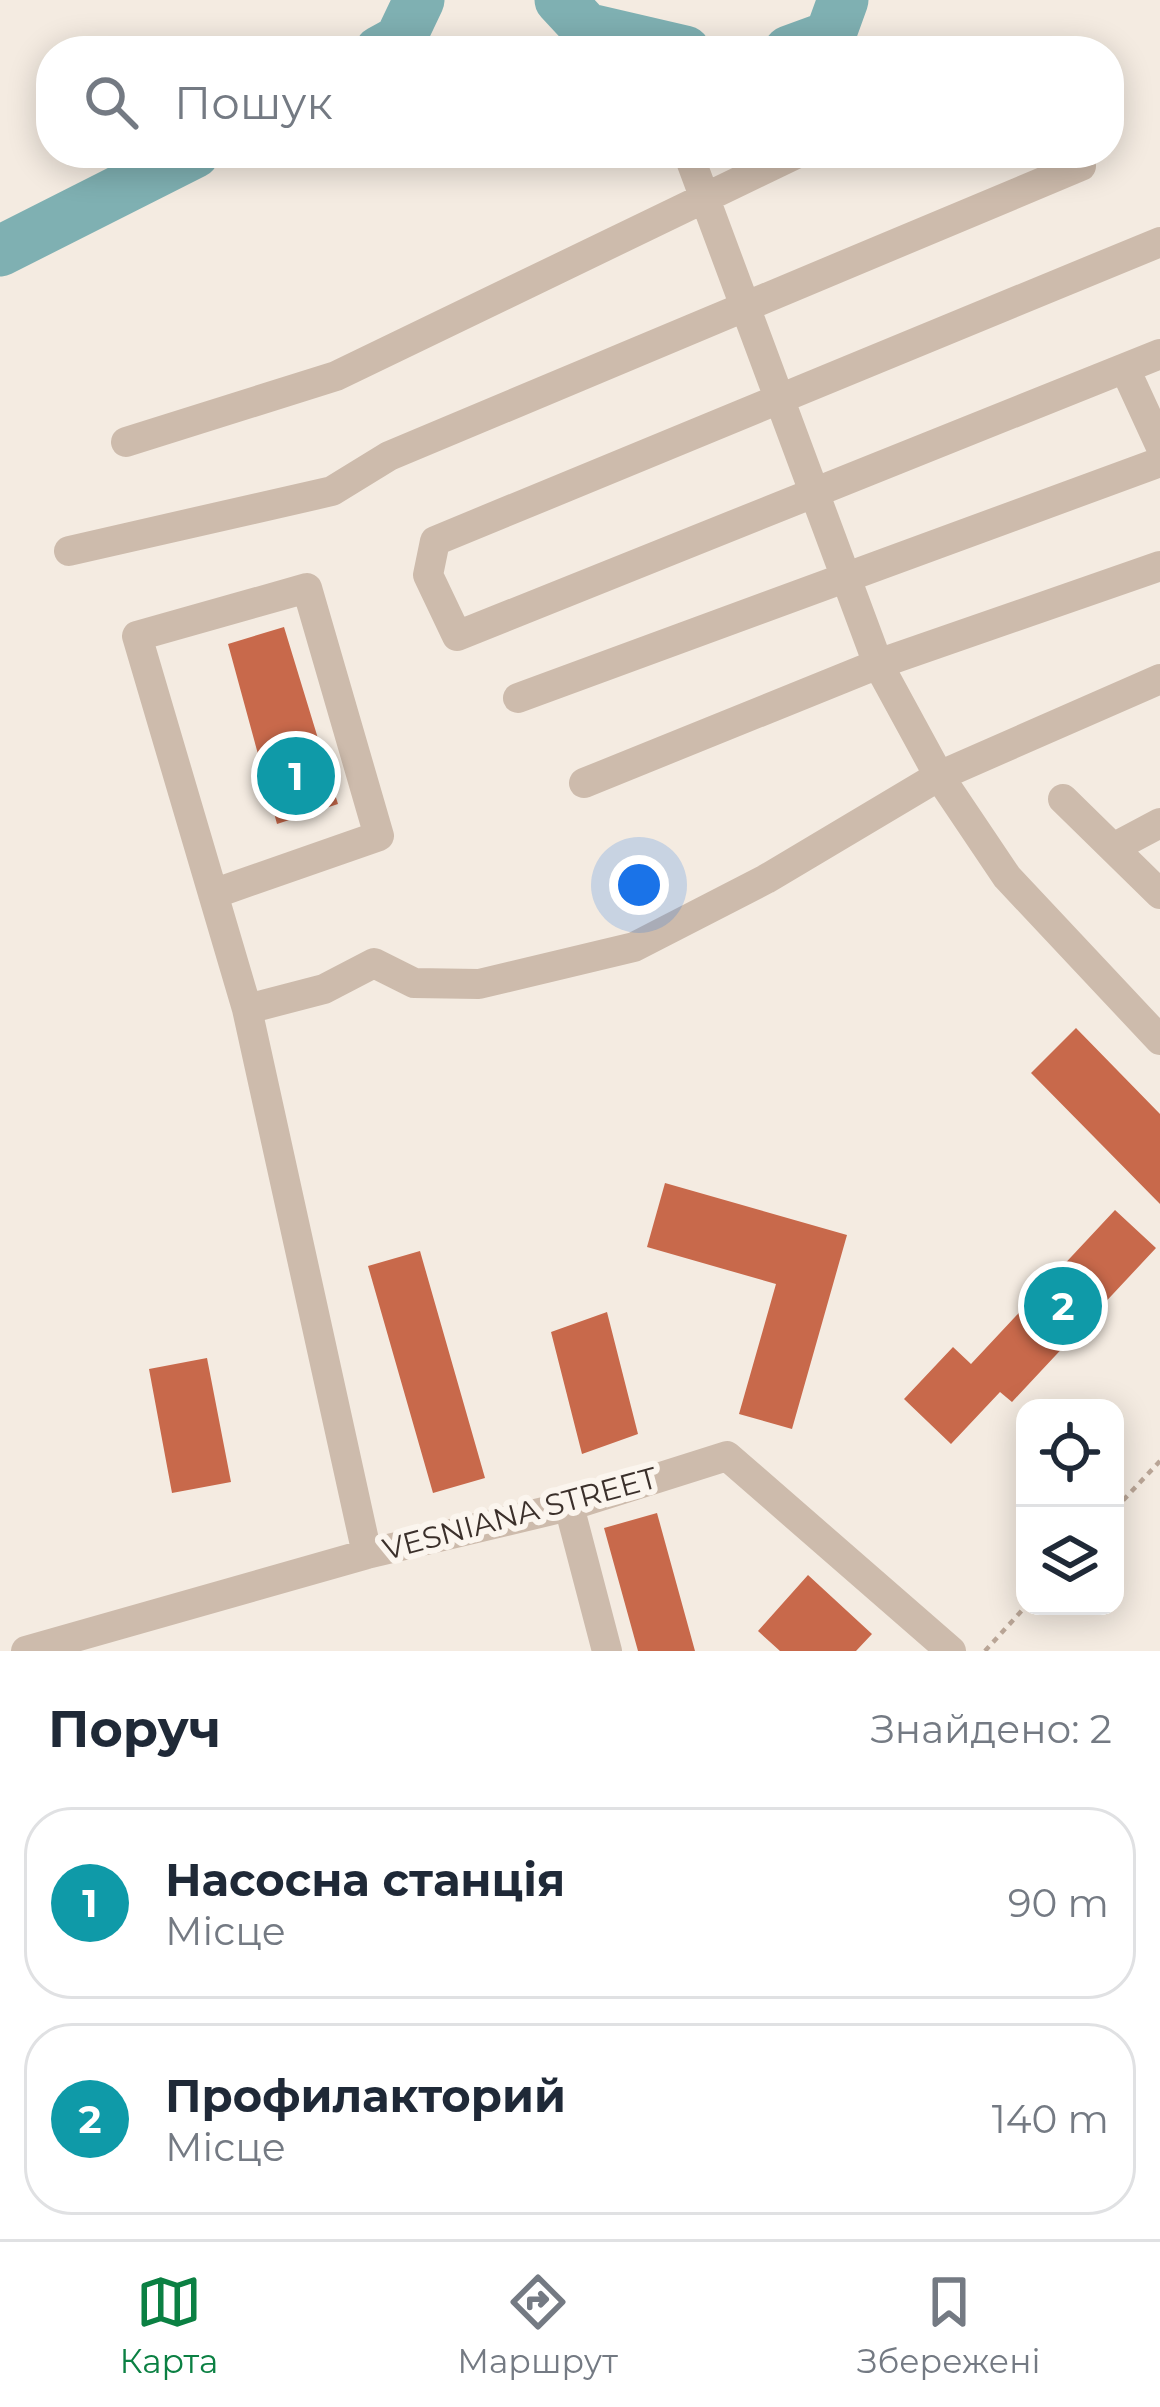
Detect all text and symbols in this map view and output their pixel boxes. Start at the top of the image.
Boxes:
search box [36,36,1124,168]
icon: search [78,69,144,135]
text: Пошук [174,75,333,130]
pin: 1 [257,731,335,821]
your location [609,855,669,915]
pin: 2 [1024,1261,1102,1351]
map controls [1016,1399,1124,1615]
button: locate [1016,1399,1124,1507]
street label: VESNIANA STREET [379,1459,662,1568]
button: layers [1016,1507,1124,1615]
text: Поруч [48,1698,221,1760]
text: Знайдено: 2 [871,1705,1112,1753]
text: Насосна станція [165,1852,565,1907]
text: 1 [82,1879,98,1927]
text: 90 m [1008,1879,1109,1927]
text: Місце [165,1907,286,1955]
text: Профилакторий [165,2068,566,2123]
text: 2 [78,2095,102,2143]
text: 140 m [992,2095,1109,2143]
text: Місце [165,2123,286,2171]
tab: Карта [120,2269,218,2381]
tab: Маршрут [457,2269,618,2381]
tab: Збережені [857,2269,1040,2381]

